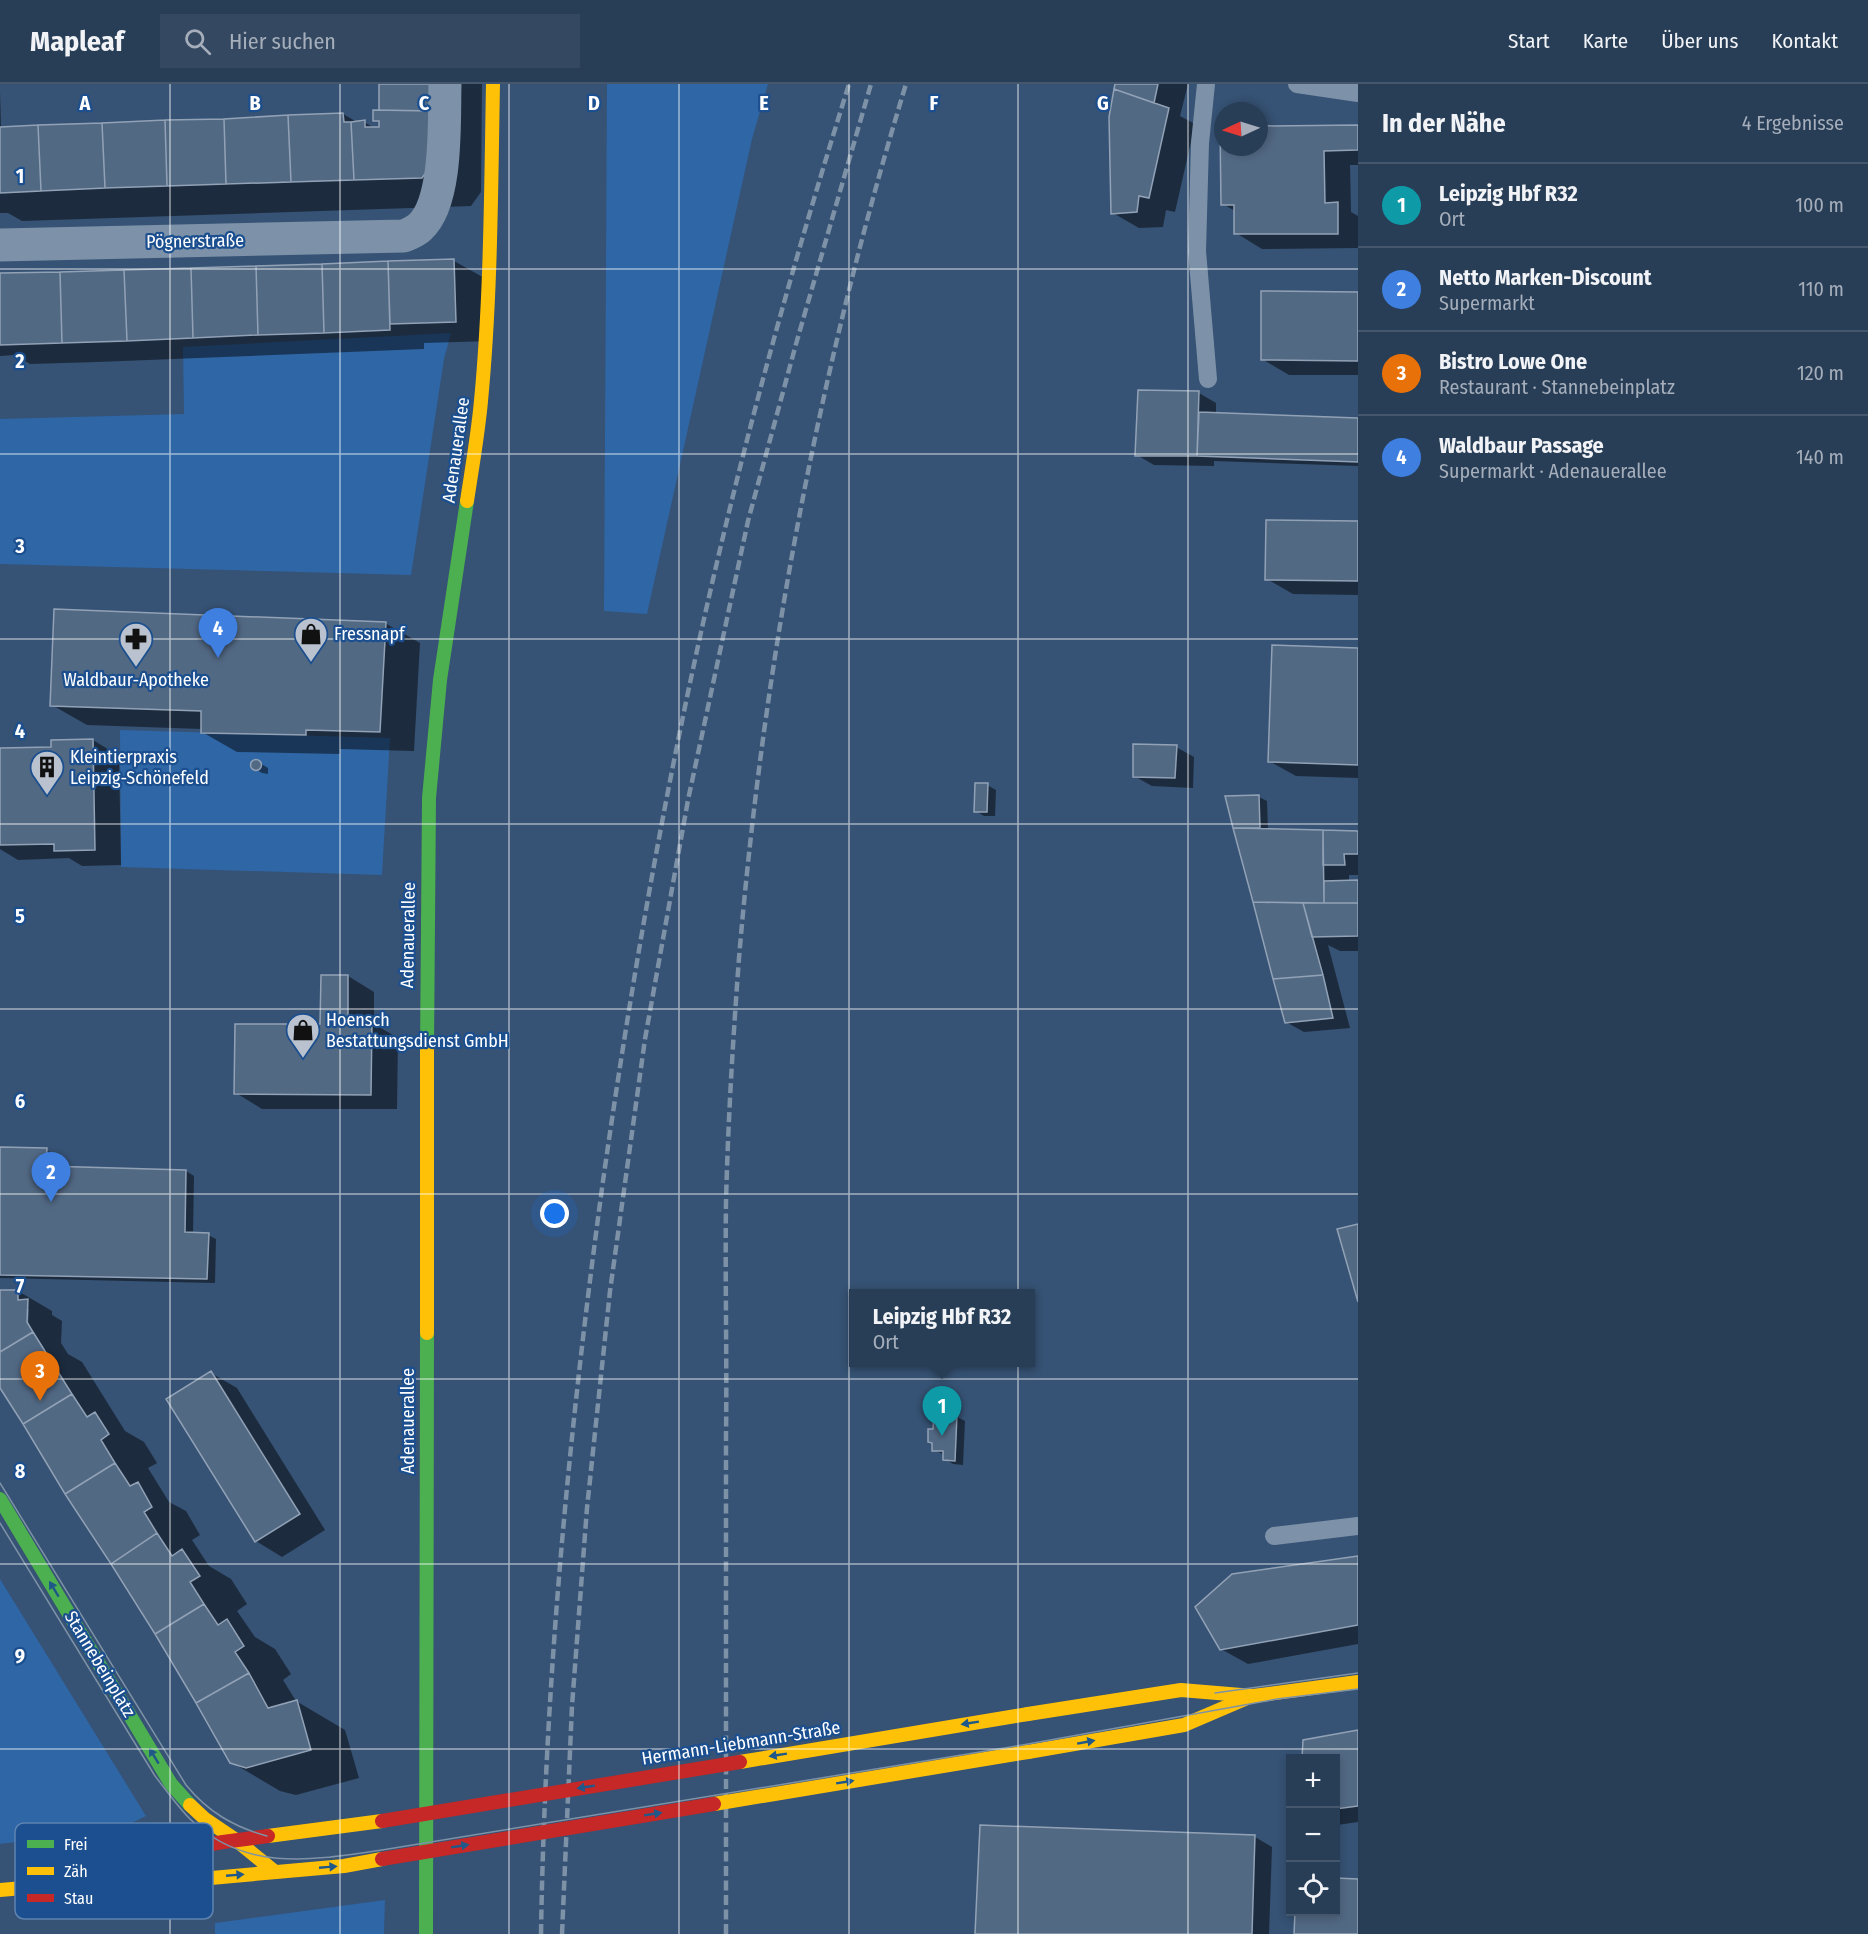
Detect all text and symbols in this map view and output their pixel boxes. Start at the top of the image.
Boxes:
search box [160,14,580,68]
text: Mapleaf [30,25,124,58]
icon: search [181,25,214,58]
text: Hier suchen [229,28,336,55]
text: Start [1508,28,1550,54]
text: Karte [1583,28,1628,54]
text: Über uns [1661,28,1738,54]
text: Kontakt [1771,28,1838,54]
text: A [79,91,92,115]
text: B [249,91,261,115]
text: C [419,91,430,115]
text: D [588,91,600,115]
text: E [759,91,769,115]
text: F [930,91,939,115]
text: G [1097,91,1109,115]
north arrow [1214,102,1268,156]
text: In der Nähe [1382,108,1506,139]
text: 4 Ergebnisse [1742,111,1844,135]
text: 1 [16,164,24,188]
text: Leipzig Hbf R32 [1439,180,1578,207]
text: 1 [1397,193,1406,217]
text: 100 m [1795,193,1844,217]
text: Ort [1439,207,1465,231]
street label: Pögnerstraße [146,229,244,253]
text: Netto Marken-Discount [1439,264,1651,291]
text: 2 [1397,277,1406,301]
text: 110 m [1798,277,1844,301]
text: Supermarkt [1439,291,1535,315]
text: Bistro Lowe One [1439,348,1587,375]
text: 2 [14,349,25,373]
text: 3 [1397,361,1406,385]
text: 120 m [1797,361,1844,385]
text: Restaurant · Stannebeinplatz [1439,375,1675,399]
street label: Adenauerallee [438,396,474,504]
text: Waldbaur Passage [1439,432,1604,459]
text: 4 [1396,445,1407,469]
text: 140 m [1796,445,1844,469]
text: Supermarkt · Adenauerallee [1439,459,1667,483]
text: 3 [14,534,25,558]
pin: 4 [198,608,238,658]
shop icon: Fressnapf [293,616,329,663]
pharmacy icon: Waldbaur-Apotheke [118,621,154,668]
place label: Fressnapf [334,623,406,645]
place label: Waldbaur-Apotheke [63,669,209,691]
text: 4 [15,719,25,743]
place label: Kleintierpraxis Leipzig-Schönefeld [70,746,209,789]
building icon: Kleintierpraxis Leipzig-Schönefeld [29,749,65,796]
street label: Adenauerallee [396,882,420,988]
text: 5 [15,904,25,928]
place label: Hoensch Bestattungsdienst GmbH [326,1009,509,1052]
shop icon: Hoensch Bestattungsdienst GmbH [285,1012,321,1059]
text: 6 [15,1089,25,1113]
pin: 2 [32,1152,70,1202]
your location [540,1199,569,1228]
text: 7 [16,1274,25,1298]
popup [849,1289,1035,1367]
text: Leipzig Hbf R32 [873,1303,1011,1330]
text: Ort [873,1330,899,1354]
pin: 3 [20,1352,60,1401]
street label: Adenauerallee [397,1368,419,1474]
pin: 1 [922,1386,962,1436]
text: 8 [15,1459,26,1483]
one-way arrow [49,1580,60,1597]
street label: Stannebeinplatz [60,1607,140,1721]
text: 9 [15,1644,25,1668]
street label: Hermann-Liebmann-Straße [640,1716,842,1770]
one-way arrow [961,1719,980,1728]
one-way arrow [1077,1737,1096,1746]
one-way arrow [149,1748,160,1764]
one-way arrow [768,1751,787,1760]
map controls [1286,1754,1340,1916]
button: + [1286,1754,1340,1808]
one-way arrow [836,1778,855,1787]
one-way arrow [576,1783,595,1792]
button: − [1286,1808,1340,1862]
one-way arrow [643,1810,662,1819]
legend [15,1823,213,1919]
text: Frei [64,1835,88,1854]
one-way arrow [451,1841,470,1850]
text: Zäh [64,1862,88,1881]
one-way arrow [319,1862,338,1872]
button: locate [1286,1862,1340,1916]
one-way arrow [225,1870,244,1880]
text: Stau [64,1889,93,1908]

